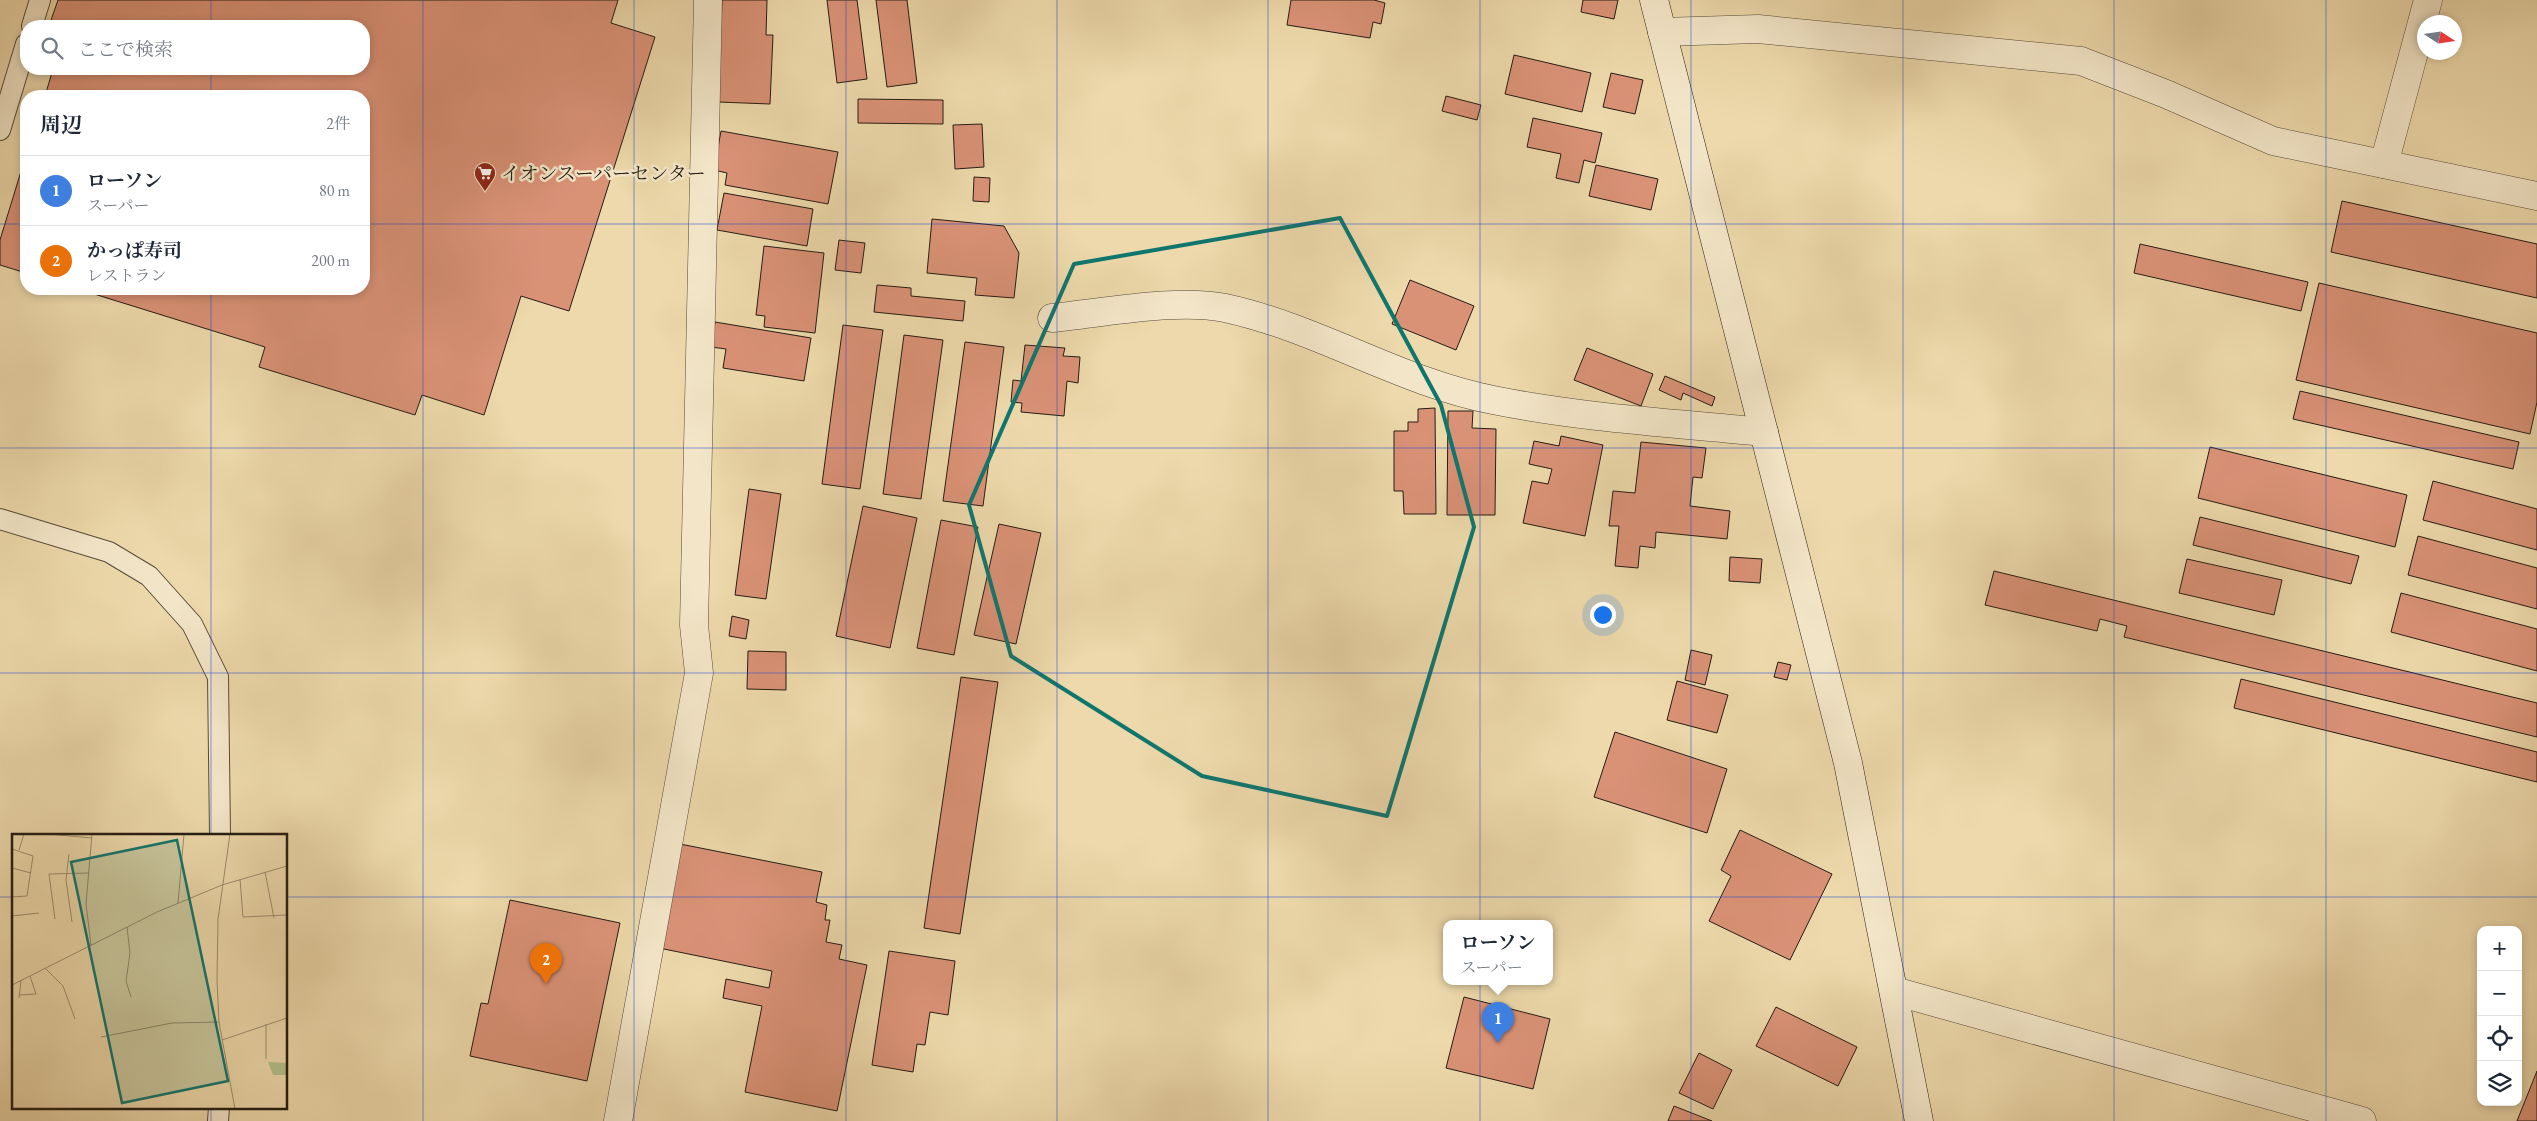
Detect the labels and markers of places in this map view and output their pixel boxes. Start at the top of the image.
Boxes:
supermarket icon: イオンスーパーセンター [473,161,497,192]
place label: イオンスーパーセンター [501,161,706,186]
pin: 2 [530,943,562,984]
pin: 1 [1482,1002,1514,1043]

